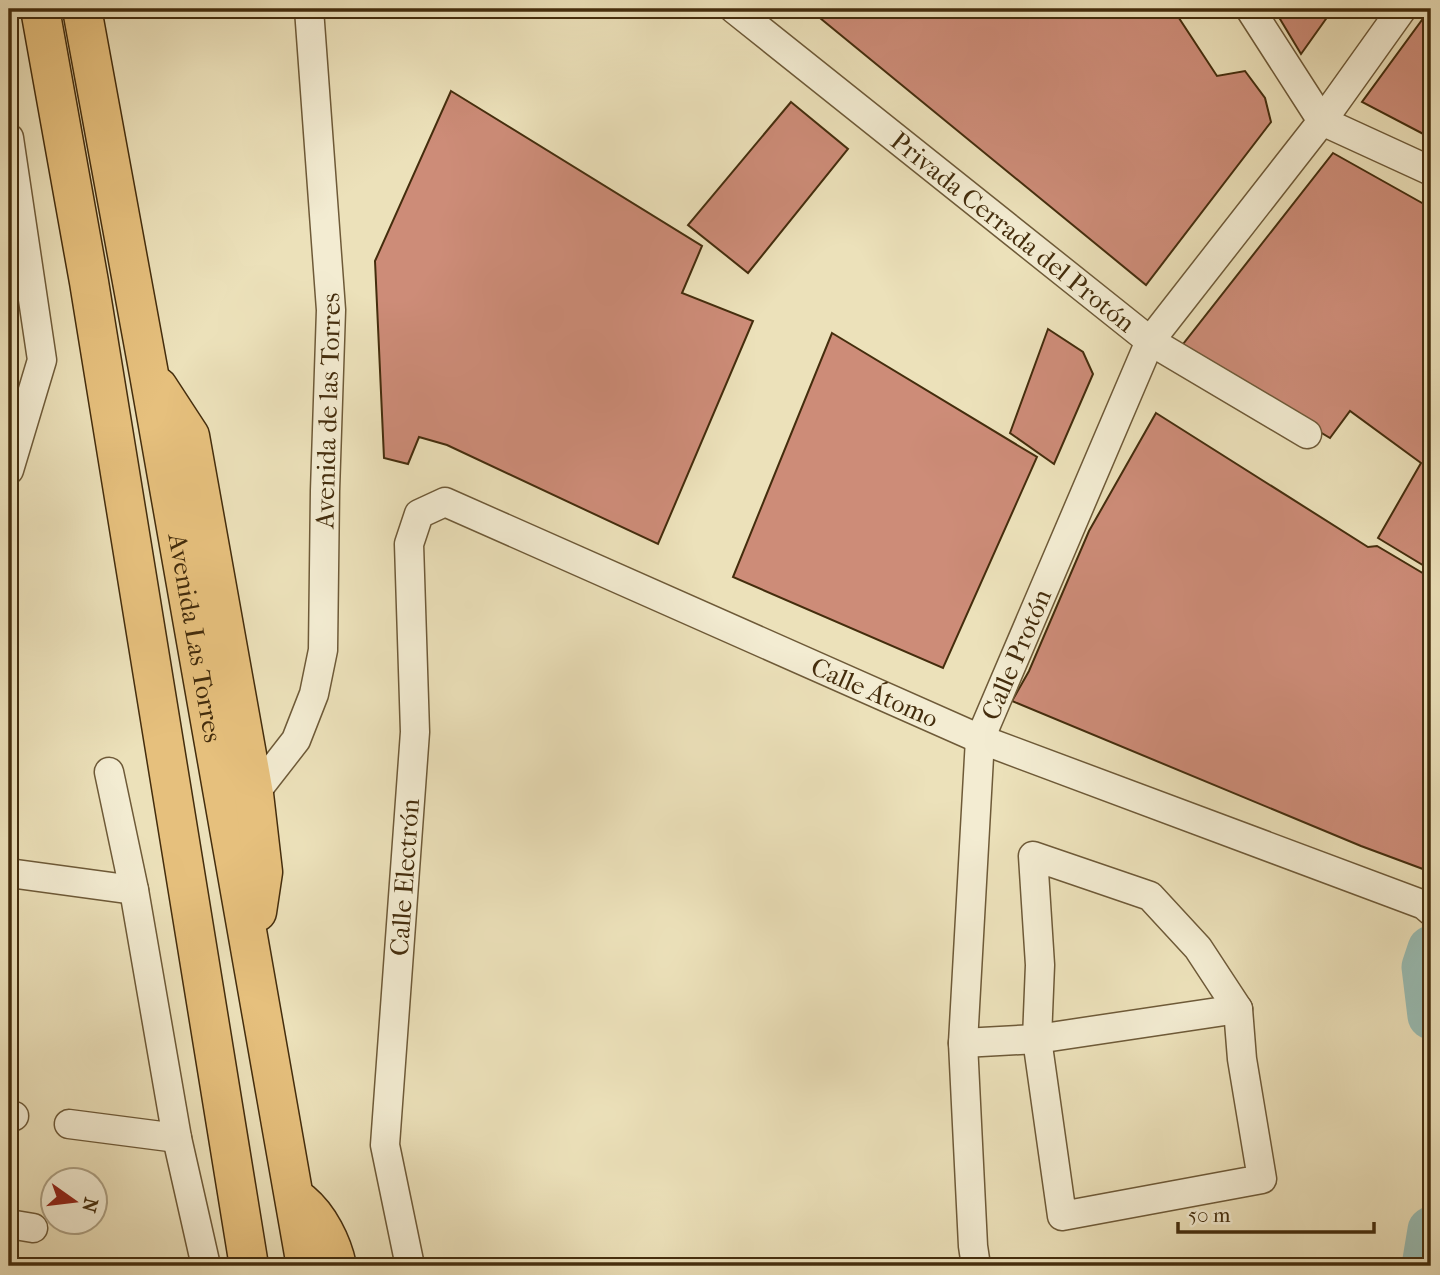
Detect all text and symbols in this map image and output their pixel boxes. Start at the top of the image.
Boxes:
street label: Privada Cerrada del Protón [884,125,1141,339]
street label: Avenida de las Torres [310,292,347,530]
street label: Avenida Las Torres [161,530,229,745]
street label: Calle Protón [975,584,1058,725]
street label: Calle Átomo [806,651,943,735]
street label: Calle Electrón [384,798,426,957]
north arrow [38,1166,108,1236]
scale bar [1178,1191,1374,1235]
text: N [77,1195,102,1215]
text: 50 m [1188,1203,1231,1227]

